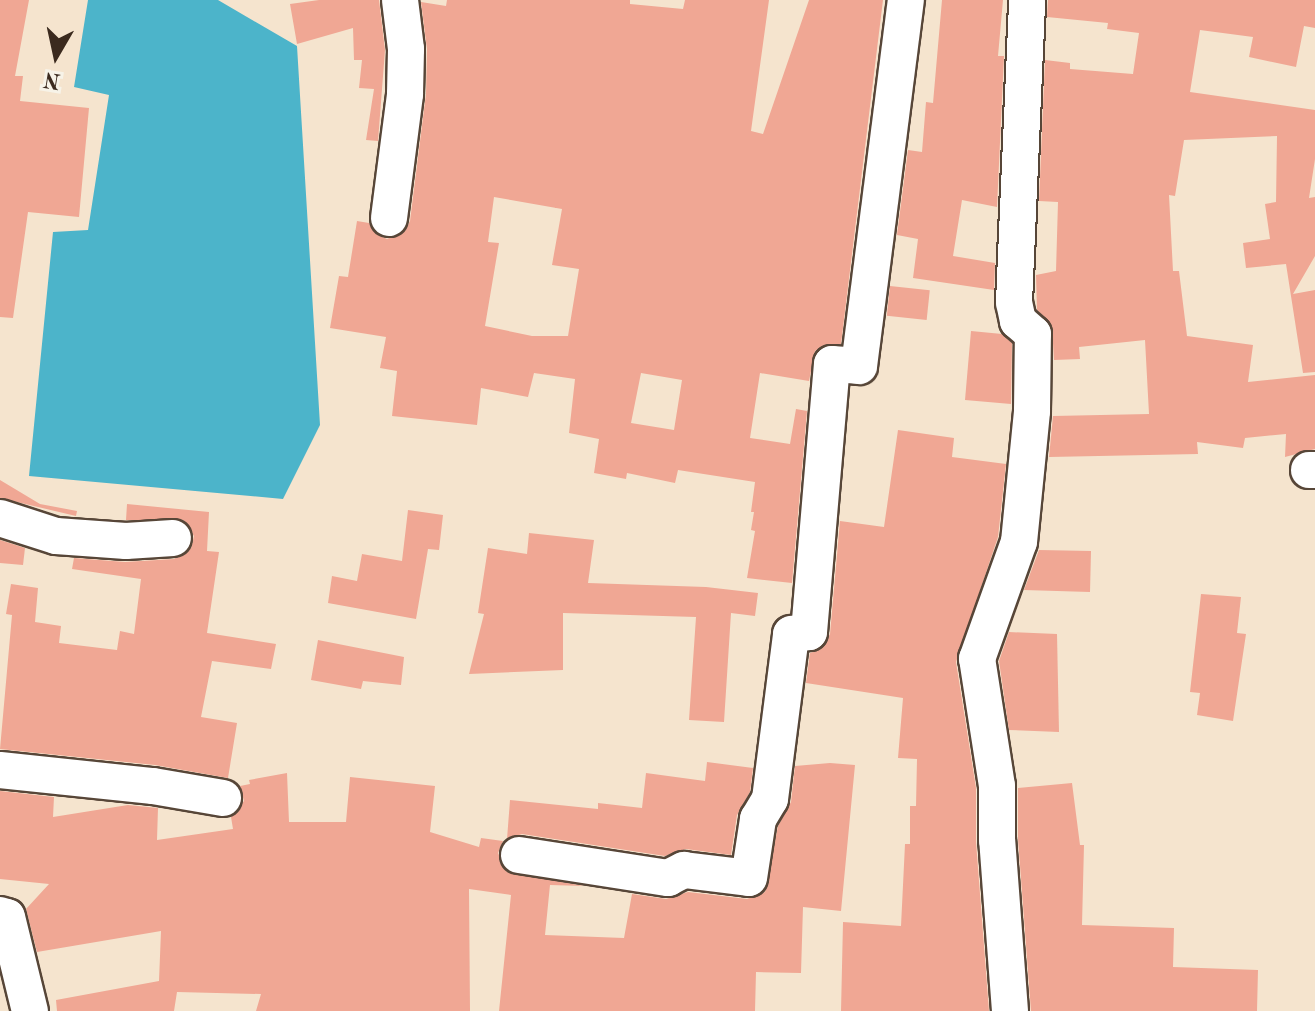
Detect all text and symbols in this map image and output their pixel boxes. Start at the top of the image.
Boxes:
north arrow [16,16,96,96]
text: N [42,68,62,92]

